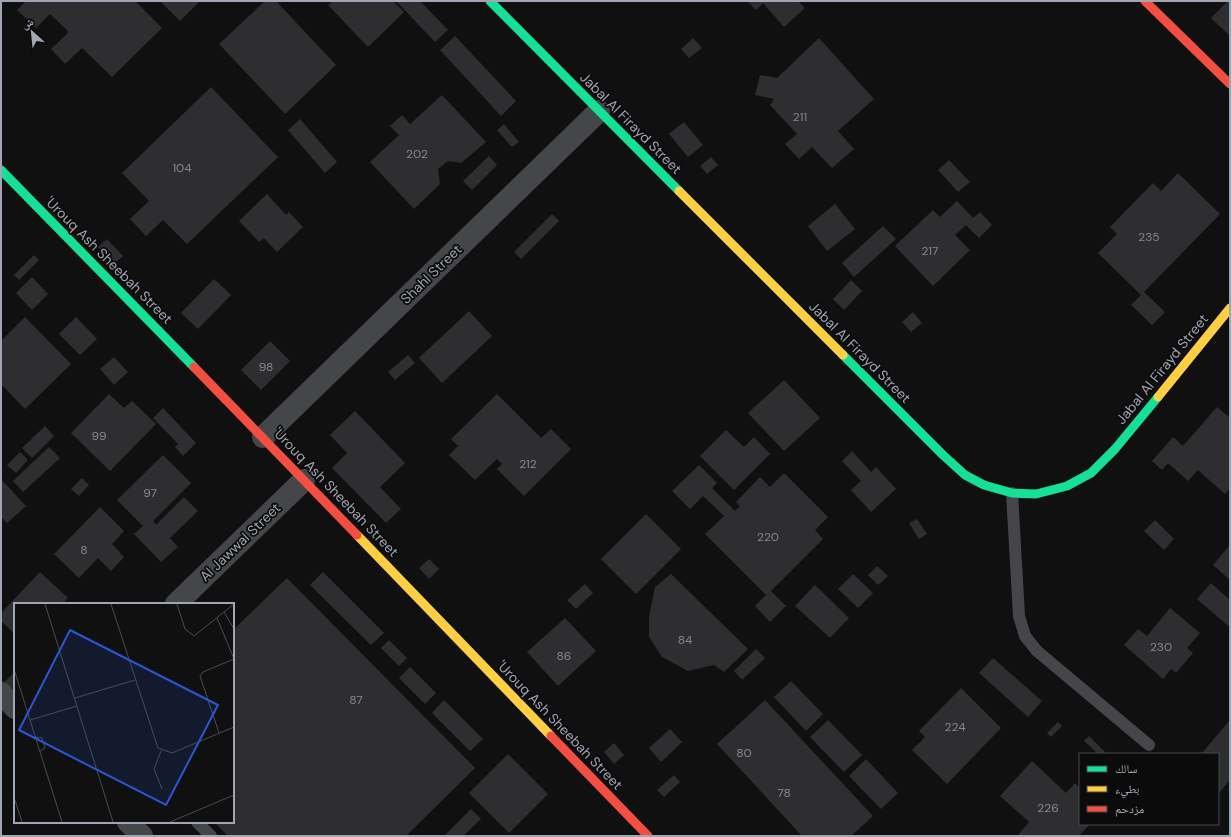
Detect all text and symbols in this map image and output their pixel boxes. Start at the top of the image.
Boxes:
north arrow [12,12,52,52]
text: ش [19,14,37,33]
street label: Jabal Al Firayd Street [576,68,686,178]
house number: 211 [793,109,807,125]
house number: 202 [406,146,428,162]
house number: 104 [172,160,192,176]
street label: 'Urouq Ash Sheebah Street [41,192,177,328]
house number: 235 [1138,229,1160,245]
street label: Shahl Street [397,240,465,308]
house number: 217 [921,243,939,259]
street label: Jabal Al Firayd Street [805,297,915,407]
street label: Jabal Al Firayd Street [1112,310,1212,428]
house number: 98 [259,359,273,375]
street label: 'Urouq Ash Sheebah Street [269,423,403,561]
house number: 99 [91,428,107,444]
house number: 212 [519,456,537,472]
house number: 97 [143,485,157,501]
street label: Al Jawwal Street [196,499,284,585]
house number: 220 [757,529,779,545]
house number: 8 [80,542,88,558]
inset map [14,603,234,823]
house number: 84 [678,632,692,648]
house number: 230 [1150,639,1172,655]
house number: 86 [557,648,571,664]
street label: 'Urouq Ash Sheebah Street [493,656,627,794]
house number: 87 [349,692,363,708]
house number: 224 [945,719,965,735]
house number: 80 [736,745,752,761]
legend [1079,753,1219,825]
text: سالك [1115,761,1137,777]
text: بطيء [1115,781,1139,799]
house number: 78 [777,785,791,801]
house number: 226 [1037,800,1059,816]
text: مزدحم [1115,801,1144,817]

